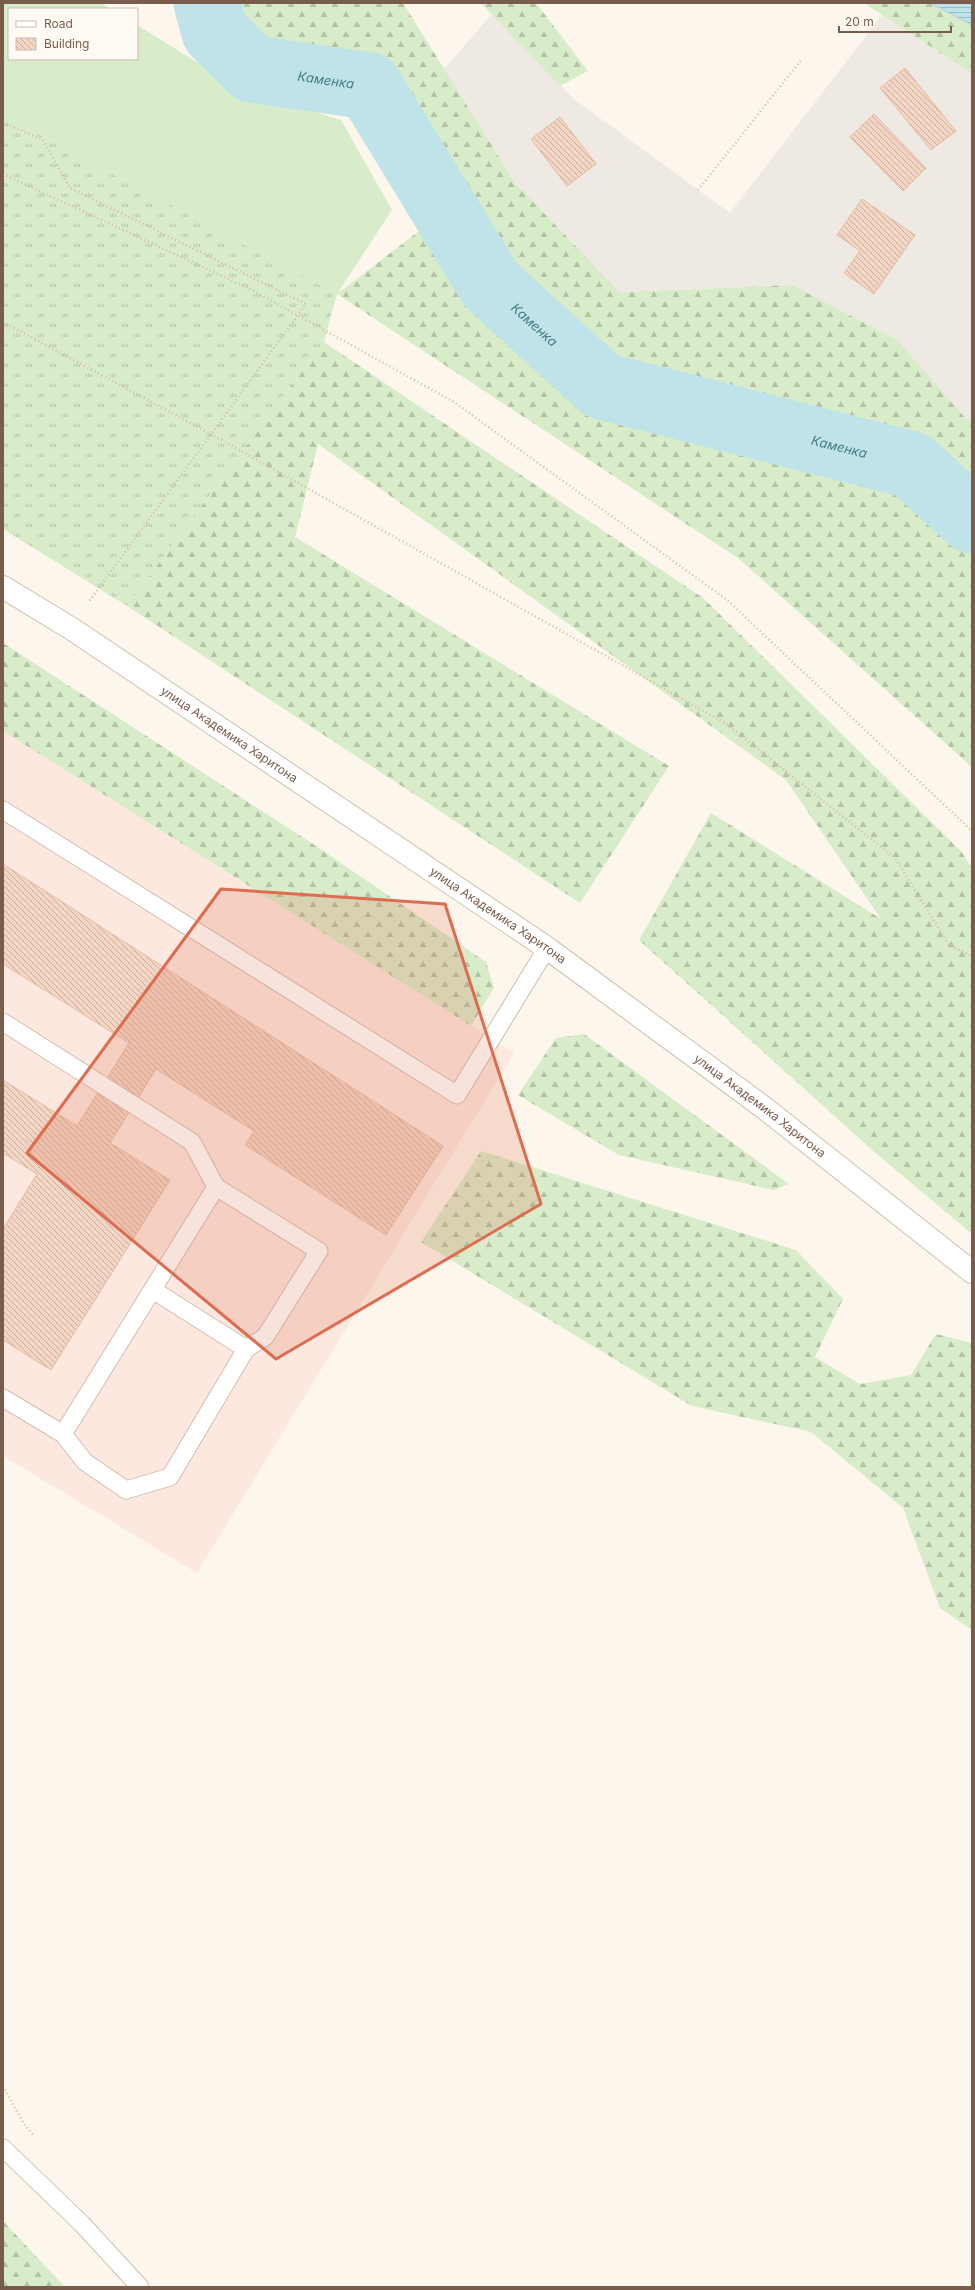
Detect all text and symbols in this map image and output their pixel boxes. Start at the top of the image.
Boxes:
legend [8,8,138,60]
scale bar [839,8,951,34]
text: 20 m [845,14,874,29]
text: Road [44,16,73,31]
text: Building [44,36,89,51]
water label: Каменка [296,68,355,92]
water label: Каменка [508,300,561,350]
water label: Каменка [810,432,869,461]
street label: улица Академика Харитона [158,683,301,785]
street label: улица Академика Харитона [427,863,569,967]
street label: улица Академика Харитона [691,1051,829,1161]

